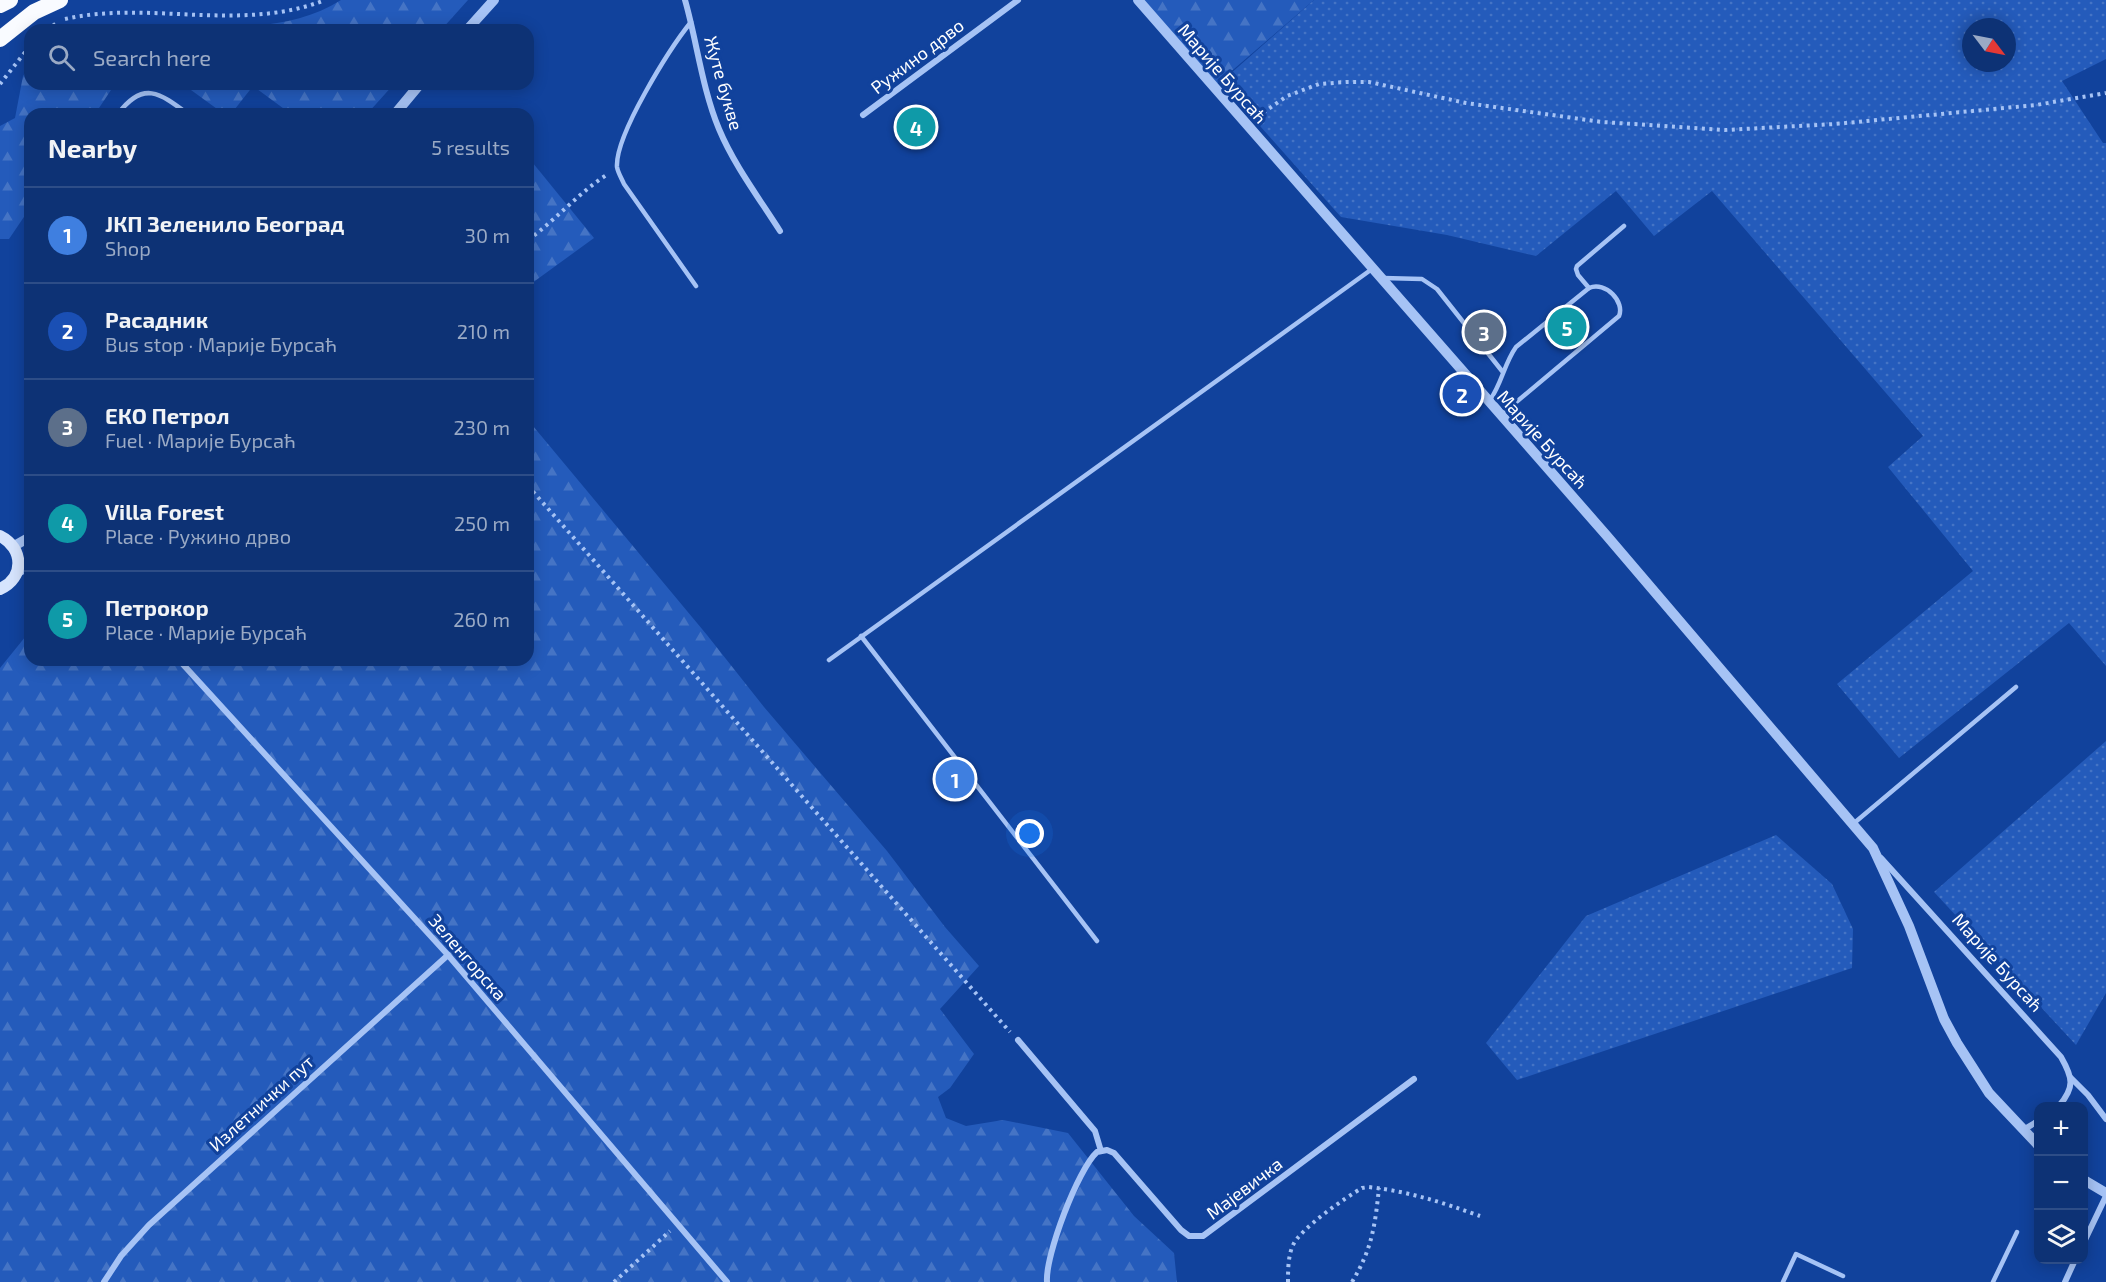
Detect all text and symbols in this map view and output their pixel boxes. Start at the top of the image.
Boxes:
street label: Ружино дрво [866,14,968,98]
north arrow [1962,18,2016,72]
street label: Марије Бурсаћ [1174,19,1272,127]
search box [24,24,534,90]
street label: Жуте букве [700,33,748,133]
icon: search [45,41,78,74]
text: Search here [93,44,211,70]
pin: 4 [896,104,936,150]
text: Nearby [48,132,137,163]
text: 5 results [431,135,510,159]
text: ЈКП Зеленило Београд [105,210,344,236]
text: 1 [63,223,72,247]
text: 30 m [465,223,510,247]
text: Shop [105,236,151,260]
pin: 5 [1548,304,1586,350]
text: Расадник [105,306,208,332]
pin: 3 [1464,310,1504,354]
text: 2 [62,319,73,343]
text: 210 m [457,319,510,343]
text: Bus stop · Марије Бурсаћ [105,332,337,356]
pin: 2 [1442,372,1482,416]
street label: Марије Бурсаћ [1493,385,1593,493]
text: ЕКО Петрол [105,402,229,428]
text: 3 [62,415,73,439]
text: 230 m [454,415,510,439]
text: Fuel · Марије Бурсаћ [105,428,296,452]
text: Villa Forest [105,498,224,524]
text: 4 [61,511,74,535]
text: 250 m [454,511,510,535]
text: Place · Ружино дрво [105,524,291,548]
text: Петрокор [105,594,209,620]
text: 5 [62,607,73,631]
text: 260 m [453,607,510,631]
text: Place · Марије Бурсаћ [105,620,307,644]
pin: 1 [936,756,974,802]
your location [1015,819,1044,848]
street label: Марије Бурсаћ [1948,908,2048,1016]
street label: Зеленгорска [424,909,512,1005]
street label: Излетнички пут [204,1050,318,1156]
map controls [2034,1102,2088,1264]
button: + [2034,1102,2088,1156]
street label: Мајевичка [1202,1152,1286,1224]
button: − [2034,1156,2088,1210]
button: layers [2034,1210,2088,1264]

